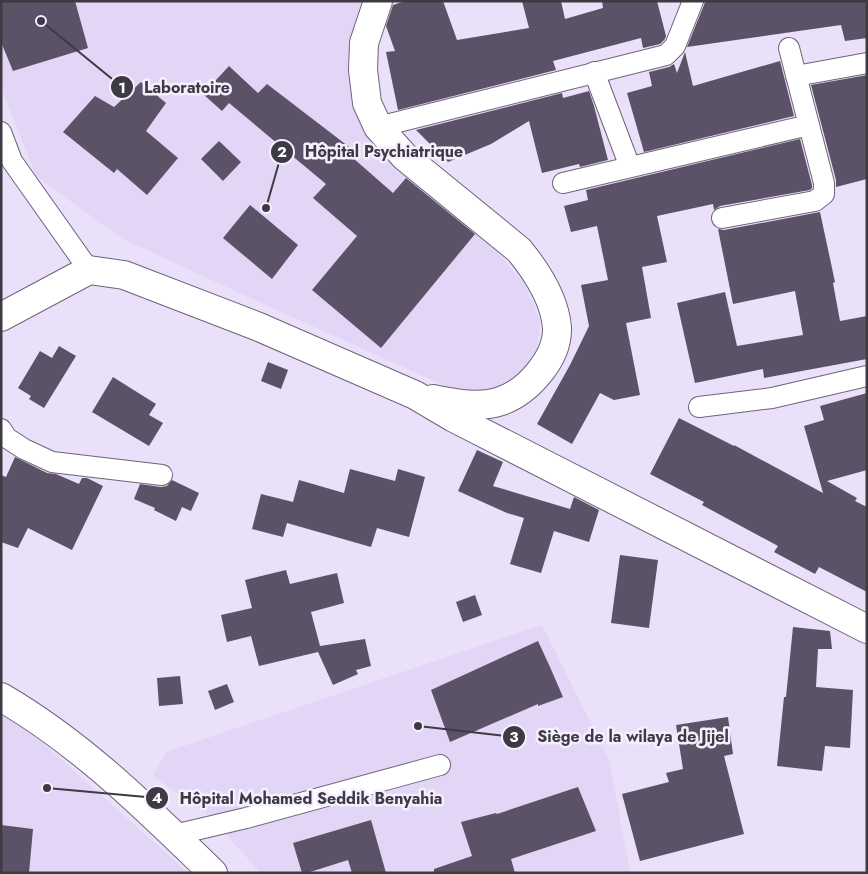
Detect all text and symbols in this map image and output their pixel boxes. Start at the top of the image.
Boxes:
callout: Laboratoire [109,72,240,103]
text: Laboratoire [144,76,230,99]
text: 1 [118,77,126,99]
callout: Hôpital Psychiatrique [270,136,473,167]
text: Hôpital Psychiatrique [305,140,463,163]
text: 2 [277,141,287,163]
callout: Siège de la wilaya de Jijel [502,721,738,752]
text: Siège de la wilaya de Jijel [537,725,729,748]
text: 3 [509,726,519,748]
callout: Hôpital Mohamed Seddik Benyahia [144,783,452,814]
text: 4 [152,787,162,809]
text: Hôpital Mohamed Seddik Benyahia [180,787,442,810]

